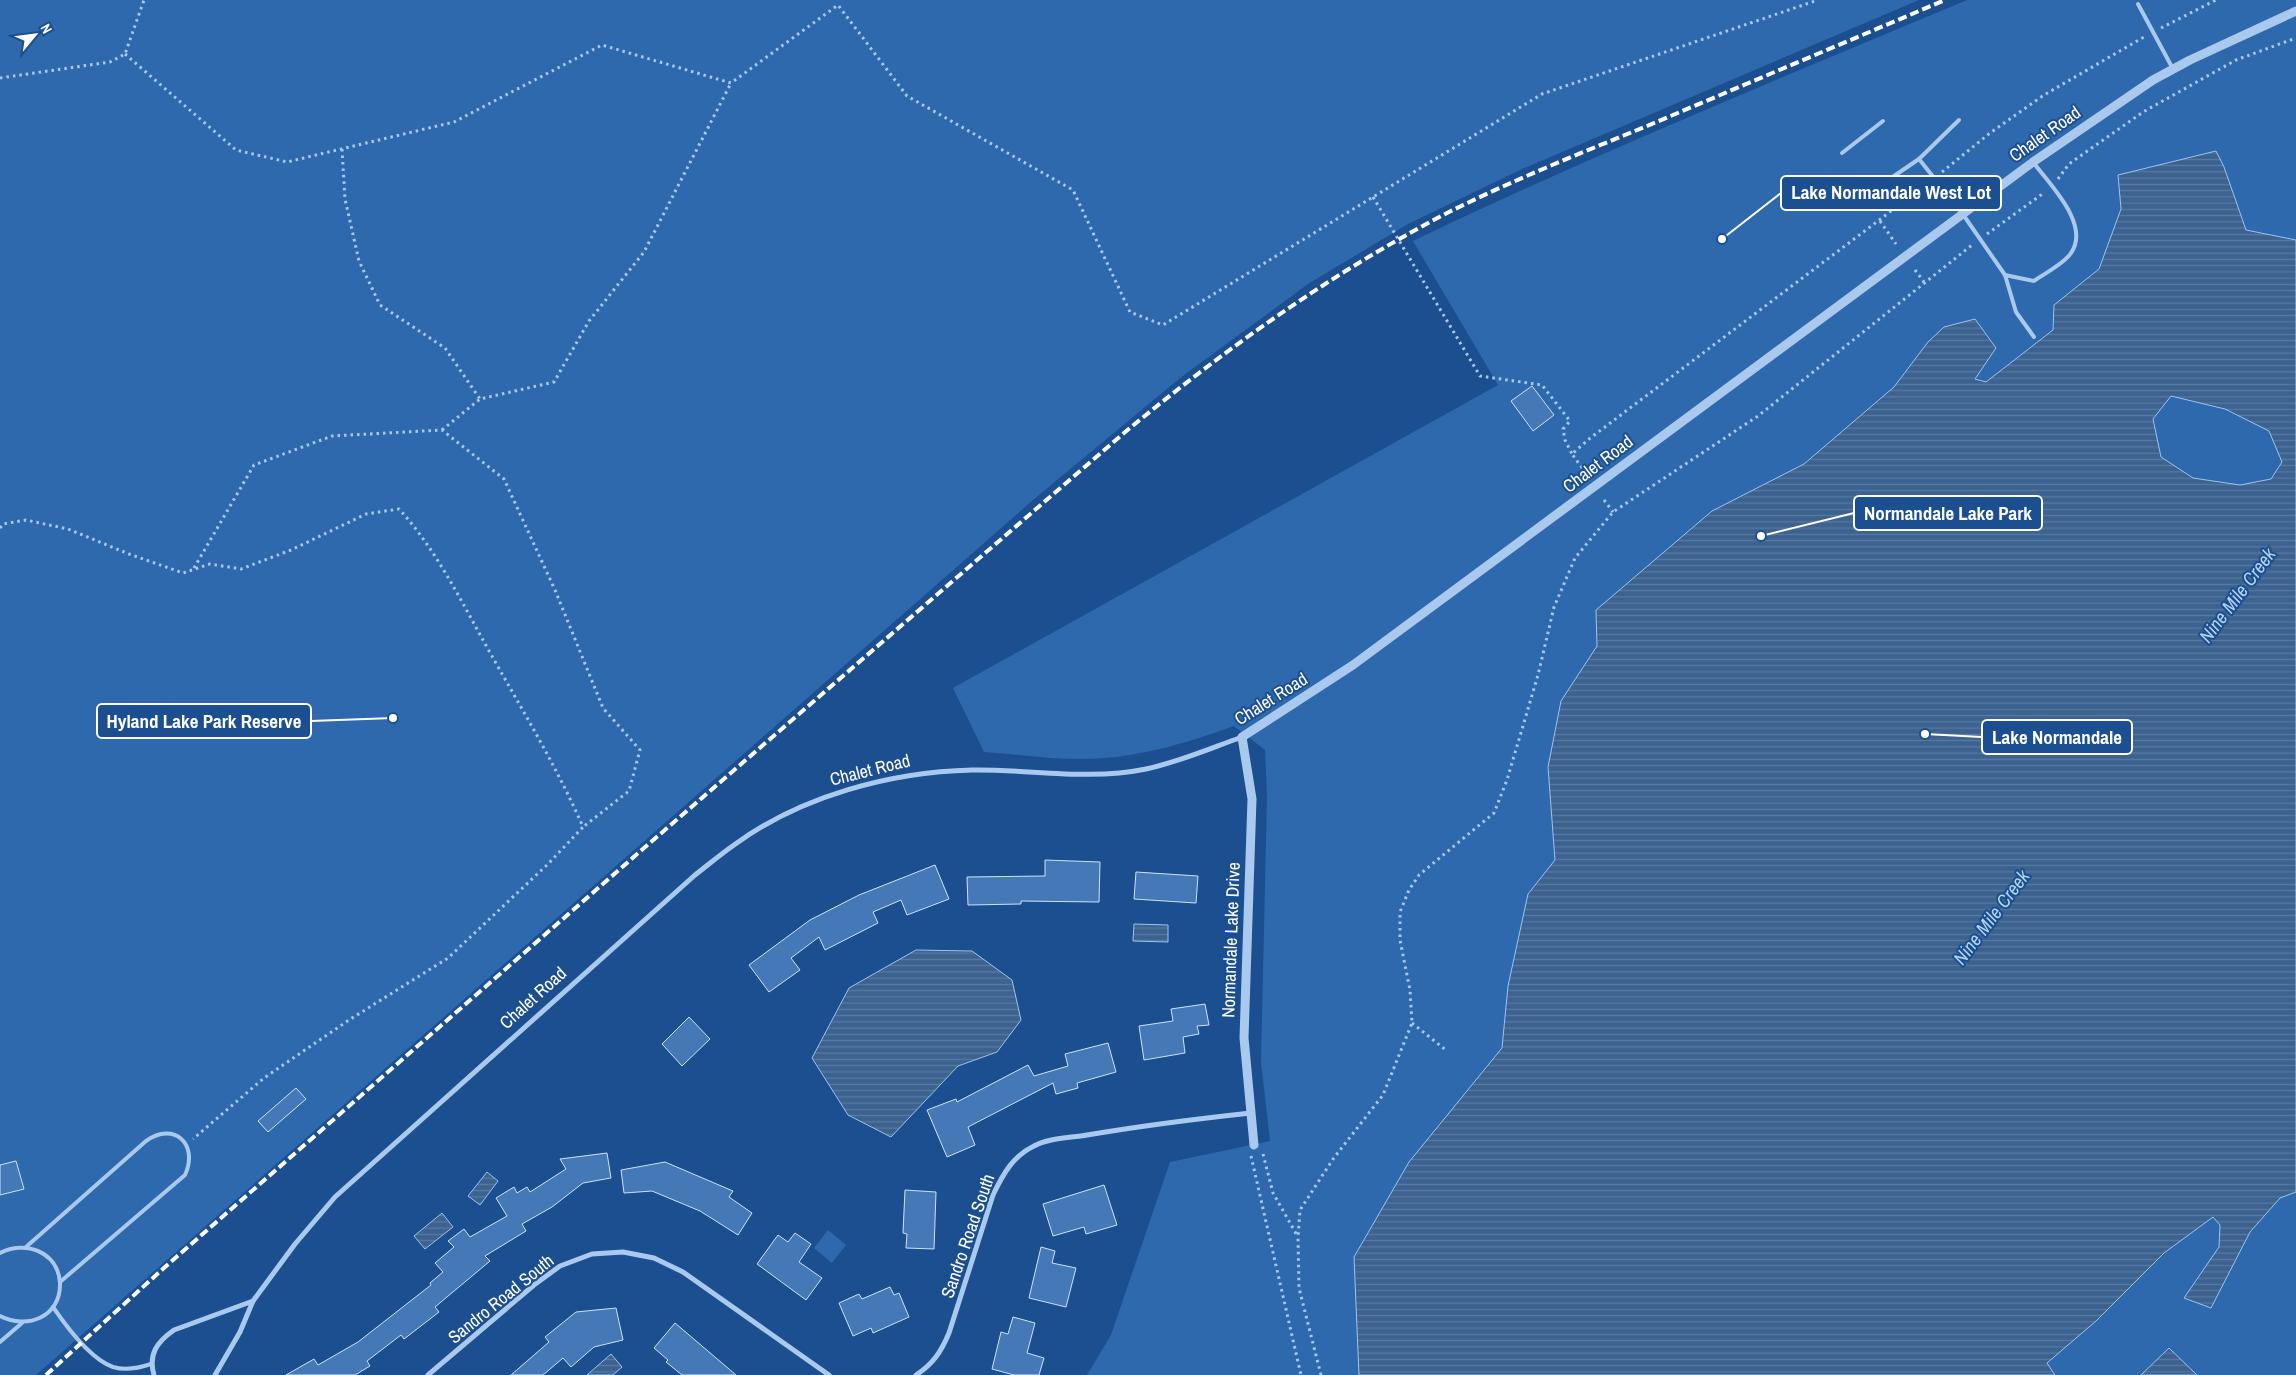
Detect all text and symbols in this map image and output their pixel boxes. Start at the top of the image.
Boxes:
north arrow [10,10,60,60]
text: N [36,21,56,37]
street label: Chalet Road [2004,100,2085,167]
callout: Lake Normandale West Lot [1781,176,2001,210]
text: Lake Normandale West Lot [1791,179,1991,205]
street label: Chalet Road [1557,429,1638,498]
callout: Normandale Lake Park [1854,496,2042,530]
text: Normandale Lake Park [1864,500,2032,526]
water label: Nine Mile Creek [2193,541,2282,648]
street label: Chalet Road [1229,666,1312,731]
callout: Hyland Lake Park Reserve [97,704,311,738]
text: Hyland Lake Park Reserve [107,708,302,734]
callout: Lake Normandale [1982,720,2132,754]
text: Lake Normandale [1992,724,2122,750]
street label: Chalet Road [827,747,913,792]
street label: Normandale Lake Drive [1215,862,1246,1018]
water label: Nine Mile Creek [1947,863,2036,970]
street label: Chalet Road [494,961,572,1034]
street label: Sandro Road South [935,1170,1000,1301]
street label: Sandro Road South [442,1248,559,1349]

